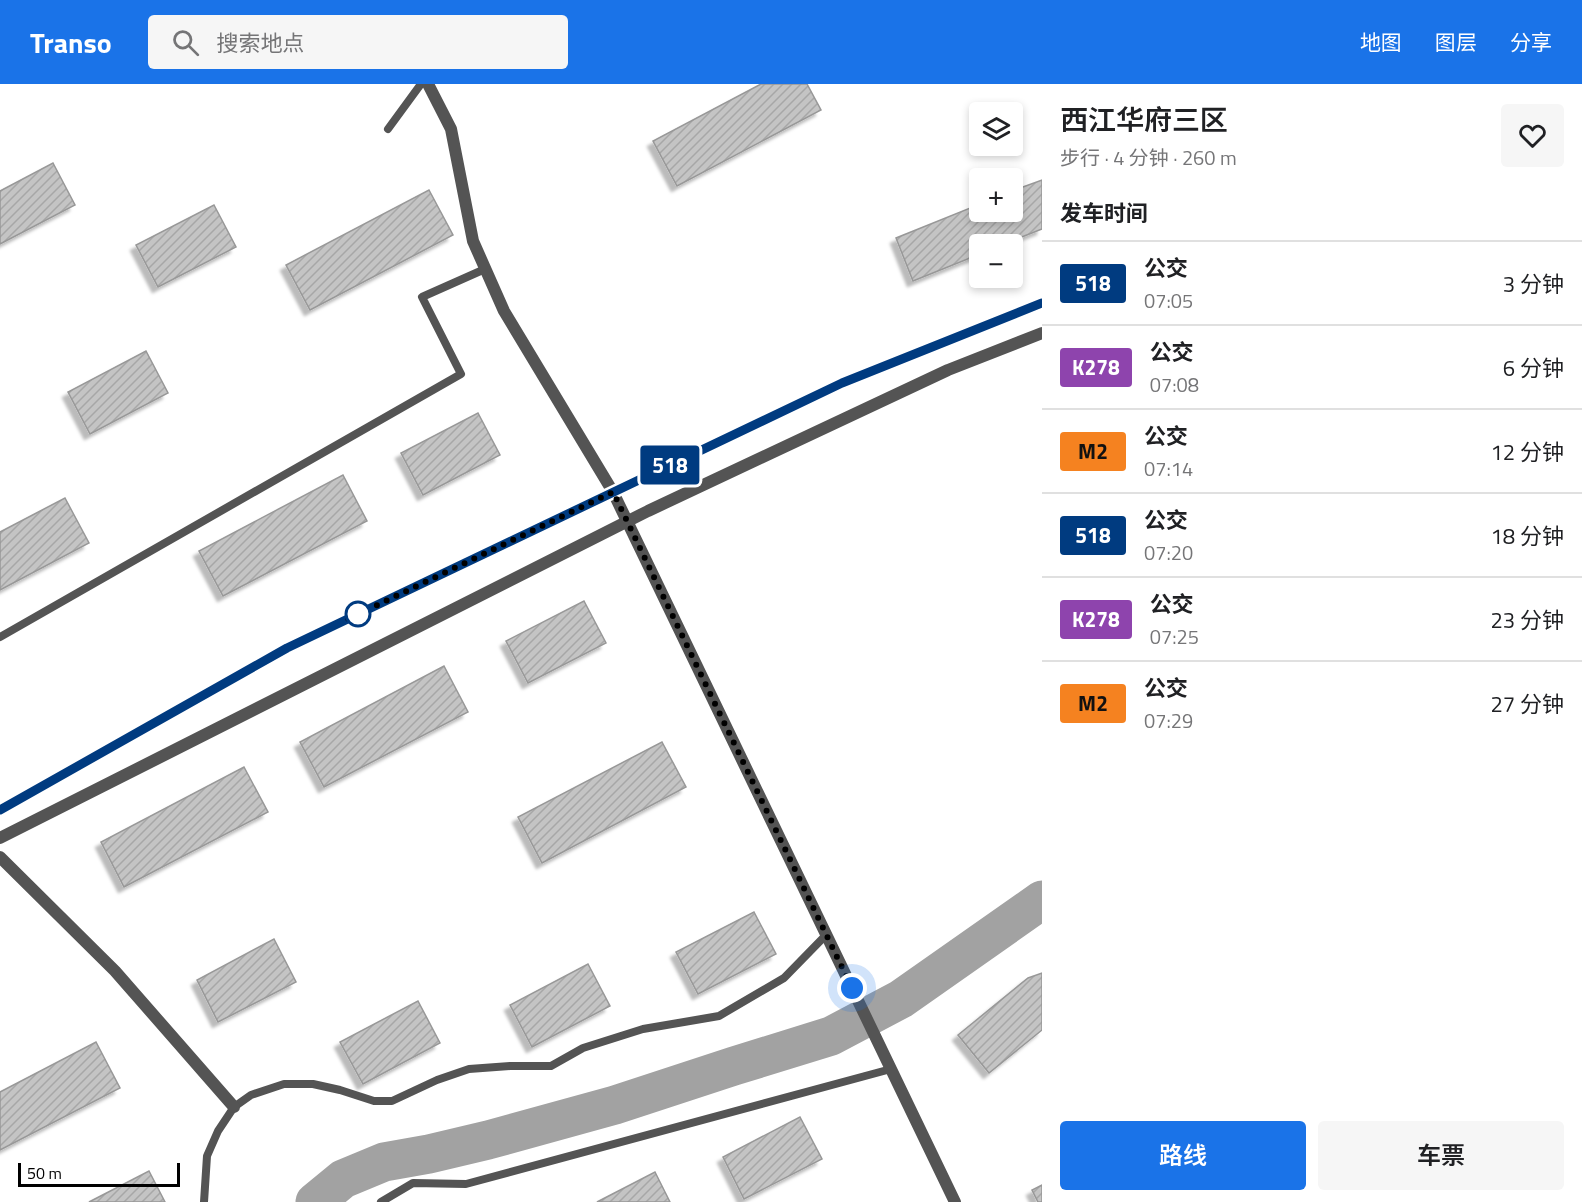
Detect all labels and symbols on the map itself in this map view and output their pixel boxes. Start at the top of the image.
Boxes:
line badge: 518 [636,446,704,484]
unlabelled marker [345,601,371,627]
your location [837,973,867,1003]
scale bar [18,1160,180,1188]

